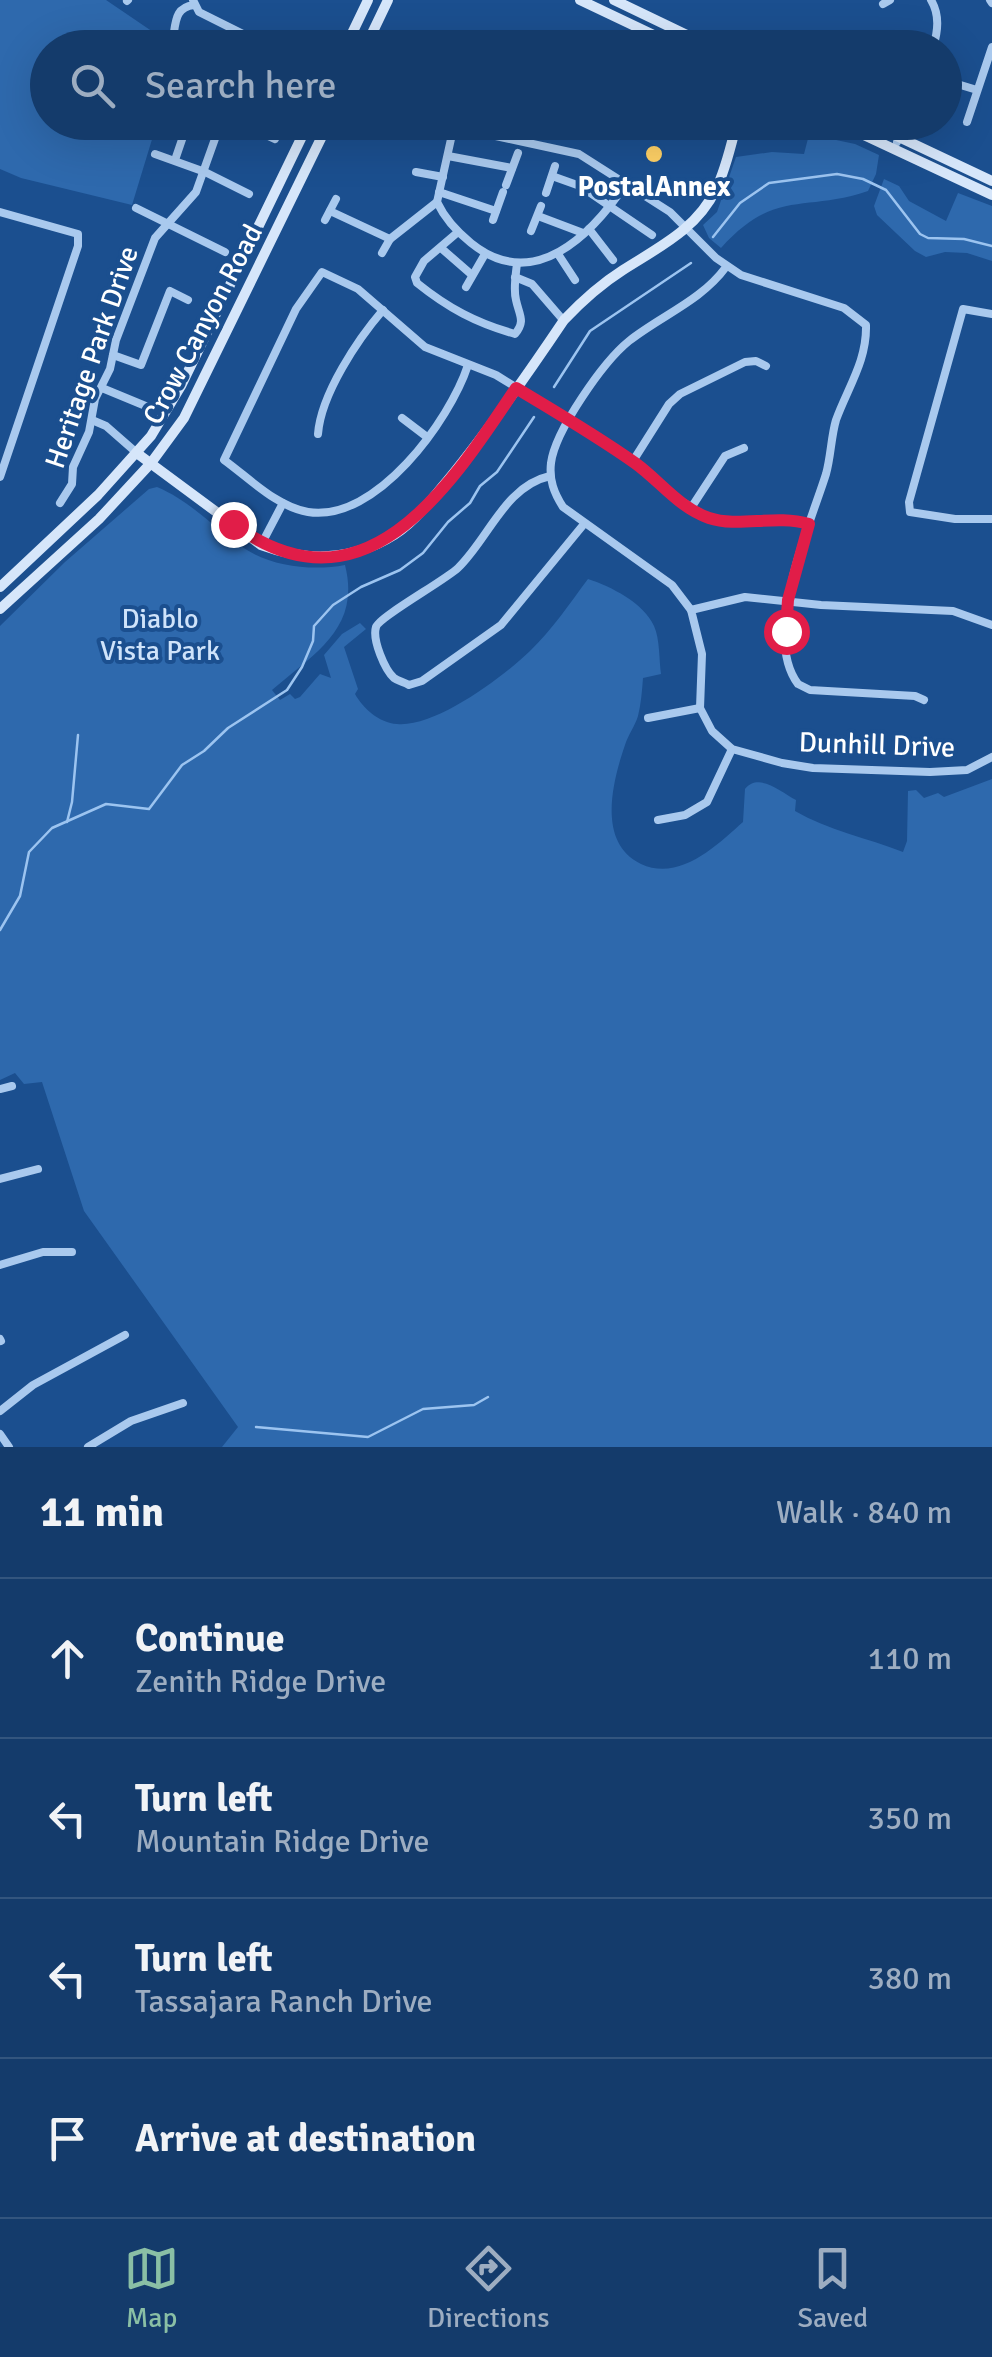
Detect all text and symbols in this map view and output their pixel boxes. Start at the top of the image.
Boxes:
search box [30,30,962,140]
icon: search [65,58,120,113]
text: Search here [145,62,337,109]
marker: PostalAnnex [643,143,665,165]
place label: PostalAnnex [578,170,731,204]
street label: Crow Canyon Road [136,219,270,430]
street label: Heritage Park Drive [38,242,146,473]
route end [211,502,257,548]
park label: Diablo Vista Park [100,602,220,668]
route start [764,609,810,655]
street label: Dunhill Drive [798,725,956,765]
text: 11 min [40,1487,164,1538]
text: Walk · 840 m [776,1493,952,1532]
text: Continue [135,1615,285,1662]
icon: ahead [40,1631,95,1686]
text: 110 m [868,1639,952,1678]
text: Zenith Ridge Drive [135,1662,386,1701]
text: Turn left [135,1775,273,1822]
icon: left [40,1791,95,1846]
text: 350 m [868,1799,952,1838]
text: Mountain Ridge Drive [135,1822,429,1861]
text: Turn left [135,1935,273,1982]
icon: left [40,1951,95,2006]
text: 380 m [868,1959,952,1998]
text: Tassajara Ranch Drive [135,1982,433,2021]
icon: arrive [40,2111,95,2166]
text: Arrive at destination [135,2115,476,2162]
tab: Map [124,2241,179,2335]
tab: Directions [427,2241,549,2335]
tab: Saved [797,2241,868,2335]

